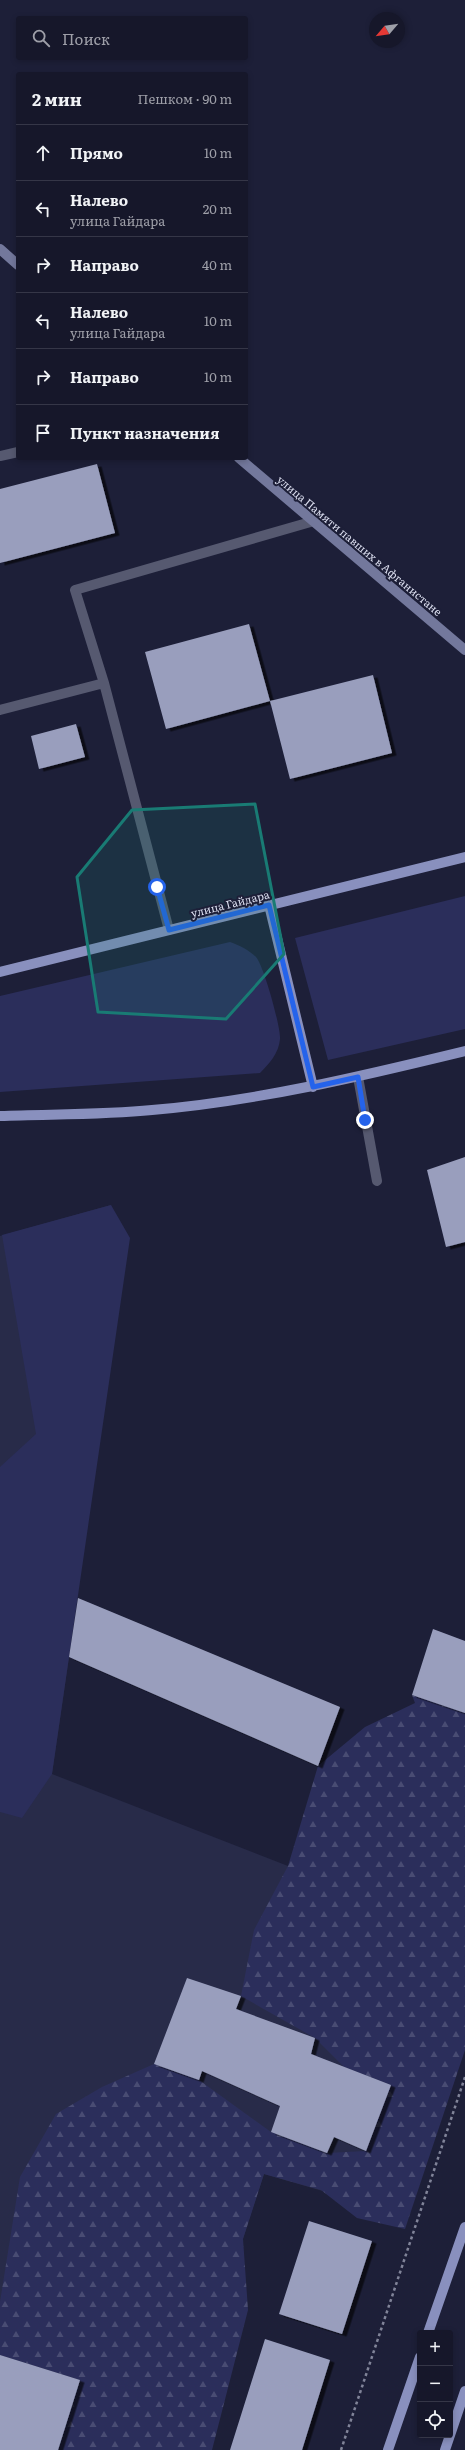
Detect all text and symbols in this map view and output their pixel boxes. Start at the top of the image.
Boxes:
north arrow [369,12,405,48]
search box [16,16,248,60]
icon: search [30,27,52,49]
text: Поиск [62,27,110,50]
text: 2 мин [32,86,82,111]
text: Пешком · 90 m [138,89,232,108]
text: Прямо [70,141,123,164]
icon: ahead [32,142,54,164]
text: 10 m [204,143,232,162]
text: Налево [70,188,128,211]
icon: left [32,198,54,220]
text: 20 m [203,199,232,218]
text: улица Гайдара [70,211,165,230]
text: Направо [70,253,139,276]
icon: right [32,254,54,276]
text: 40 m [202,255,232,274]
text: Налево [70,300,128,323]
icon: left [32,310,54,332]
text: 10 m [204,311,232,330]
text: улица Гайдара [70,323,165,342]
text: Направо [70,365,139,388]
icon: right [32,366,54,388]
text: 10 m [204,367,232,386]
text: Пункт назначения [70,421,220,444]
icon: arrive [32,422,54,444]
street label: улица Памяти павших в Афганистане [274,471,446,619]
route start [148,878,166,896]
street label: улица Гайдара [189,885,271,921]
route end [356,1111,374,1129]
map controls [417,2330,453,2438]
button: + [417,2330,453,2366]
button: − [417,2366,453,2402]
button: locate [417,2402,453,2438]

